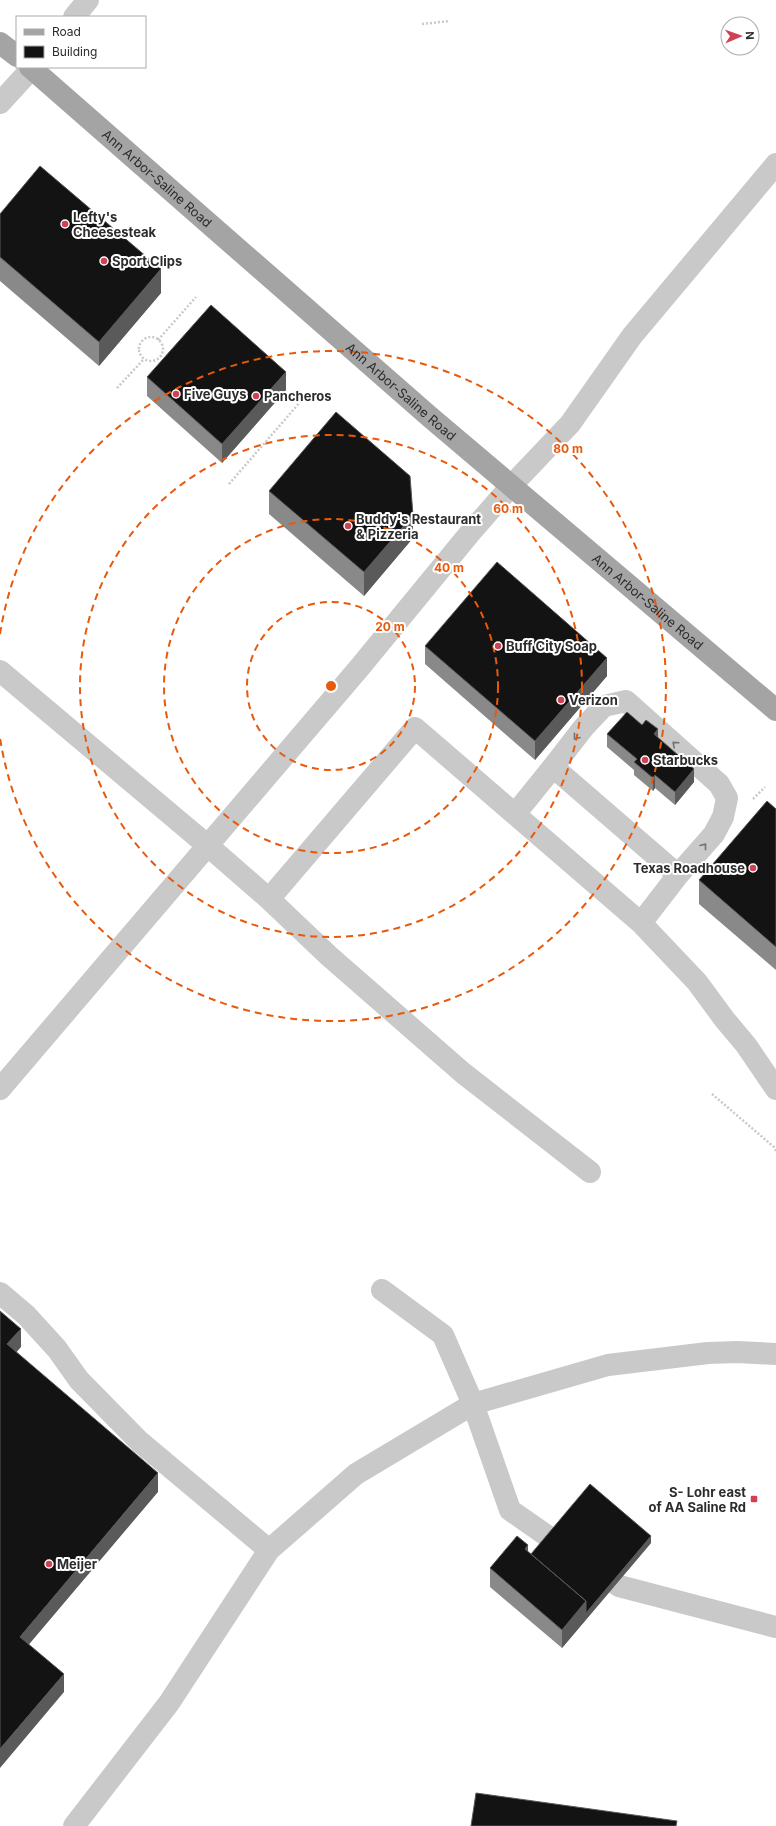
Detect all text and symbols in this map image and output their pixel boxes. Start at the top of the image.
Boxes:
legend [16,16,146,68]
north arrow [720,16,760,56]
text: Road [52,24,81,39]
text: N [743,31,757,40]
text: Building [52,44,97,59]
street label: Ann Arbor-Saline Road [99,126,215,231]
place label: Lefty's Cheesesteak [73,209,157,240]
marker: Lefty's Cheesesteak [60,219,70,229]
place label: Sport Clips [112,253,182,269]
marker: Sport Clips [99,256,109,266]
street label: Ann Arbor-Saline Road [343,339,459,444]
place label: Five Guys [184,386,247,402]
place label: Pancheros [264,388,332,404]
marker: Five Guys [171,389,181,399]
marker: Pancheros [251,391,261,401]
text: 80 m [553,441,583,456]
text: 60 m [493,501,523,516]
place label: Buddy's Restaurant & Pizzeria [356,511,481,542]
marker: Buddy's Restaurant & Pizzeria [343,521,353,531]
street label: Ann Arbor-Saline Road [589,550,707,653]
text: 40 m [434,560,464,575]
text: 20 m [375,619,405,634]
place label: Buff City Soap [506,638,597,654]
marker: Buff City Soap [493,641,503,651]
centre of rings [324,679,338,693]
place label: Verizon [569,692,618,708]
marker: Verizon [556,695,566,705]
one-way arrow [574,732,581,739]
one-way arrow [672,742,680,749]
place label: Starbucks [653,752,718,768]
marker: Starbucks [640,755,650,765]
one-way arrow [700,844,707,851]
place label: Texas Roadhouse [633,860,745,876]
marker: Texas Roadhouse [748,863,758,873]
place label: S- Lohr east of AA Saline Rd [649,1484,746,1515]
marker: S- Lohr east of AA Saline Rd [749,1494,759,1504]
place label: Meijer [57,1556,98,1572]
marker: Meijer [44,1559,54,1569]

